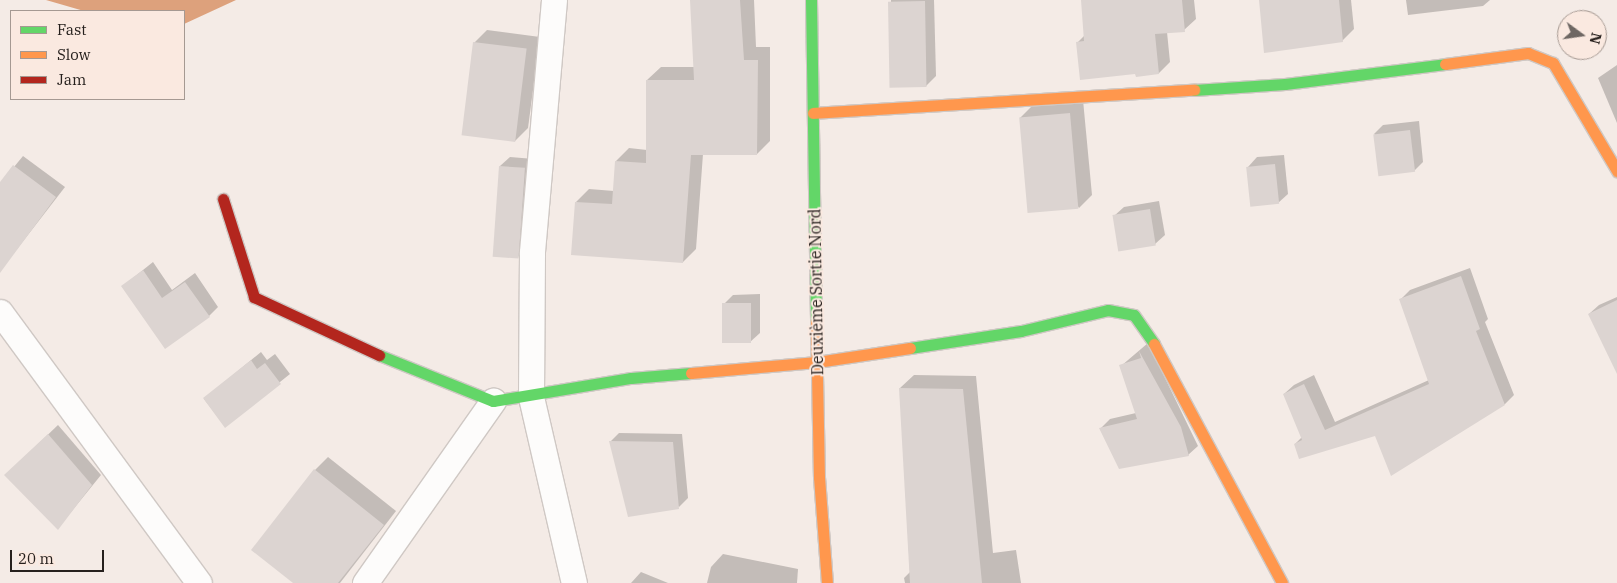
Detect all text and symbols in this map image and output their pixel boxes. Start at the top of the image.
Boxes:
legend [10,10,185,100]
north arrow [1557,10,1607,60]
text: Fast [57,20,87,39]
text: N [1586,31,1606,46]
text: Slow [57,45,90,64]
text: Jam [57,70,86,89]
street label: Deuxième Sortie Nord [805,208,827,376]
scale bar [12,540,106,572]
text: 20 m [18,549,54,568]

